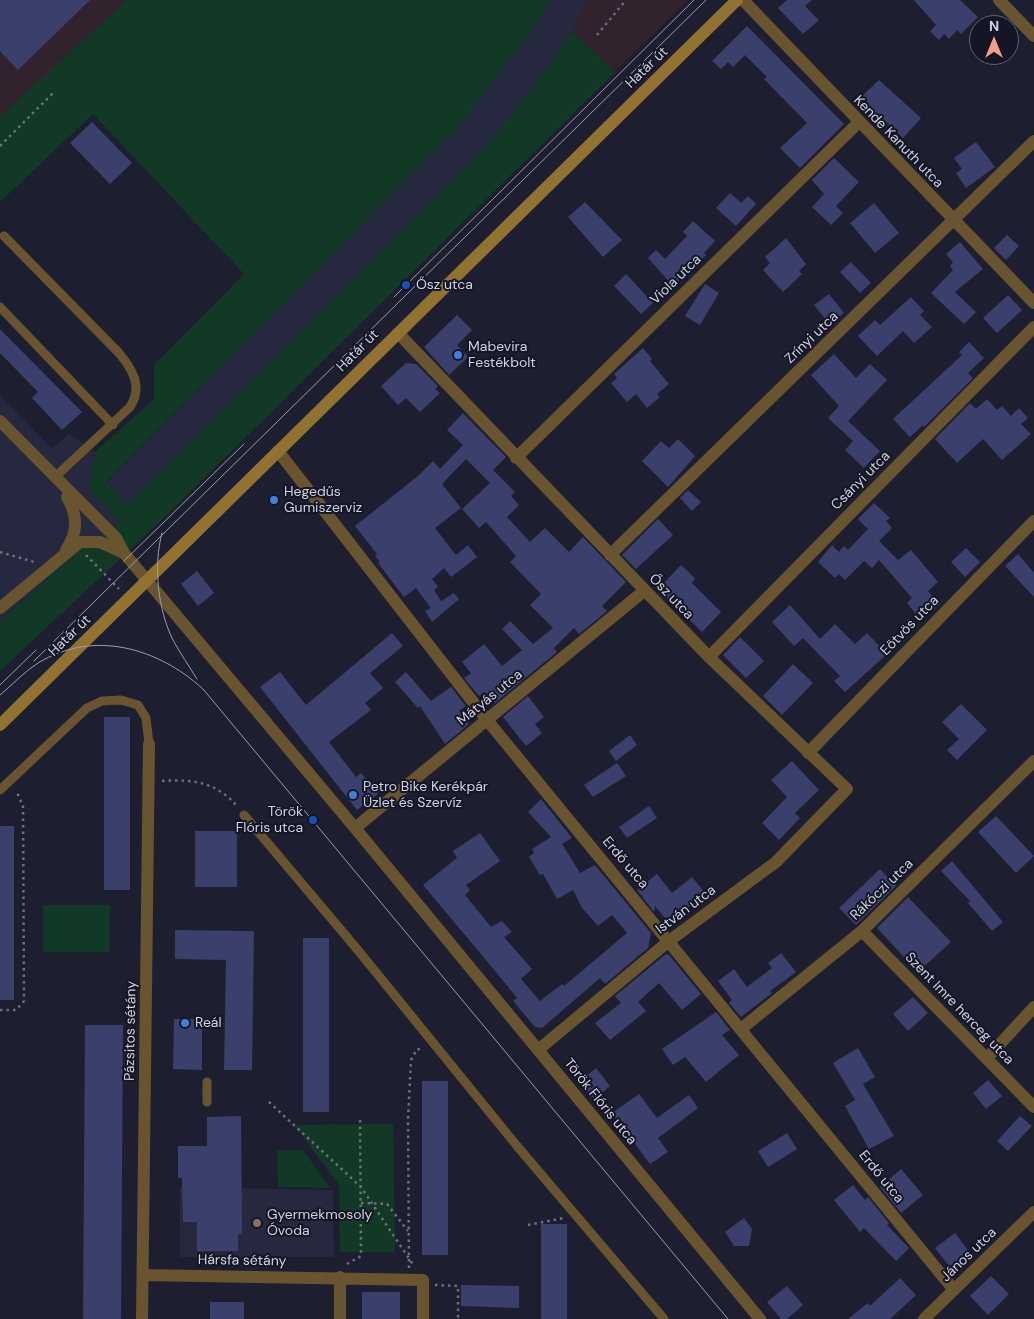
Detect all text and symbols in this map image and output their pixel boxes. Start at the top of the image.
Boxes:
north arrow [969,15,1019,65]
text: N [989,17,999,35]
street label: Határ út [622,44,672,92]
street label: Kende Kanuth utca [850,92,946,192]
street label: Viola utca [647,252,705,308]
place label: Ősz utca [416,277,473,293]
marker: Ősz utca [400,279,412,291]
street label: Zrínyi utca [782,309,842,367]
street label: Határ út [334,327,382,375]
place label: Mabevira Festékbolt [468,339,536,372]
marker: Mabevira Festékbolt [452,349,464,361]
street label: Csányi utca [828,448,894,514]
place label: Hegedűs Gumiszerviz [284,484,362,516]
marker: Hegedűs Gumiszerviz [268,494,280,506]
street label: Ősz utca [645,571,697,623]
street label: Eötvös utca [877,593,943,659]
street label: Határ út [45,612,95,660]
street label: Mátyás utca [454,667,526,729]
place label: Petro Bike Kerékpár Üzlet és Szervíz [363,779,488,812]
marker: Petro Bike Kerékpár Üzlet és Szervíz [347,789,359,801]
place label: Török Flóris utca [236,804,303,836]
marker: Török Flóris utca [307,814,319,826]
street label: Erdő utca [598,834,652,892]
street label: Rákóczi utca [847,856,917,924]
street label: István utca [653,882,719,938]
street label: Szent Imre herceg utca [901,949,1017,1069]
street label: Pázsitos sétány [122,981,140,1081]
place label: Reál [195,1015,222,1031]
marker: Reál [179,1017,191,1029]
street label: Török Flóris utca [560,1056,640,1148]
street label: Erdő utca [855,1147,907,1207]
place label: Gyermekmosoly Óvoda [267,1207,372,1240]
marker: Gyermekmosoly Óvoda [251,1217,263,1229]
street label: János utca [938,1224,1000,1286]
street label: Hársfa sétány [198,1252,286,1270]

